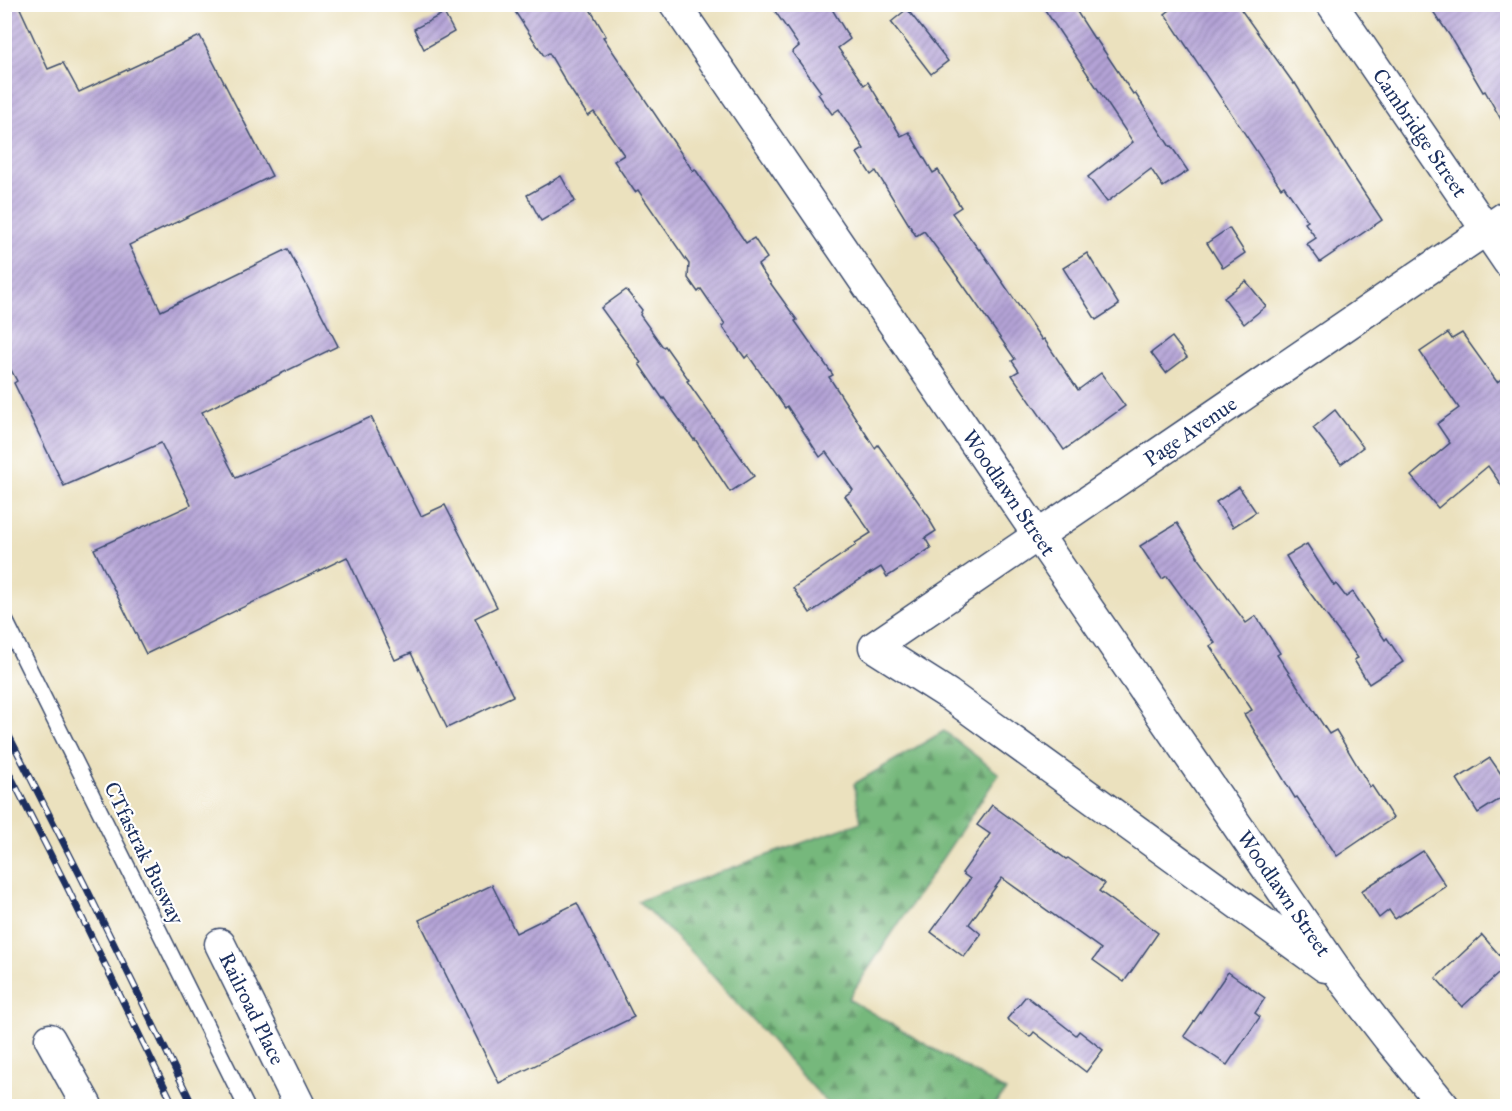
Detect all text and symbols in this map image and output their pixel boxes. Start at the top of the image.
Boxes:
street label: Cambridge Street [1367,63,1473,203]
street label: Page Avenue [1139,390,1242,472]
street label: Woodlawn Street [957,425,1062,562]
street label: CTfastrak Busway [98,777,190,930]
street label: Woodlawn Street [1231,825,1337,962]
street label: Railroad Place [213,948,291,1069]

